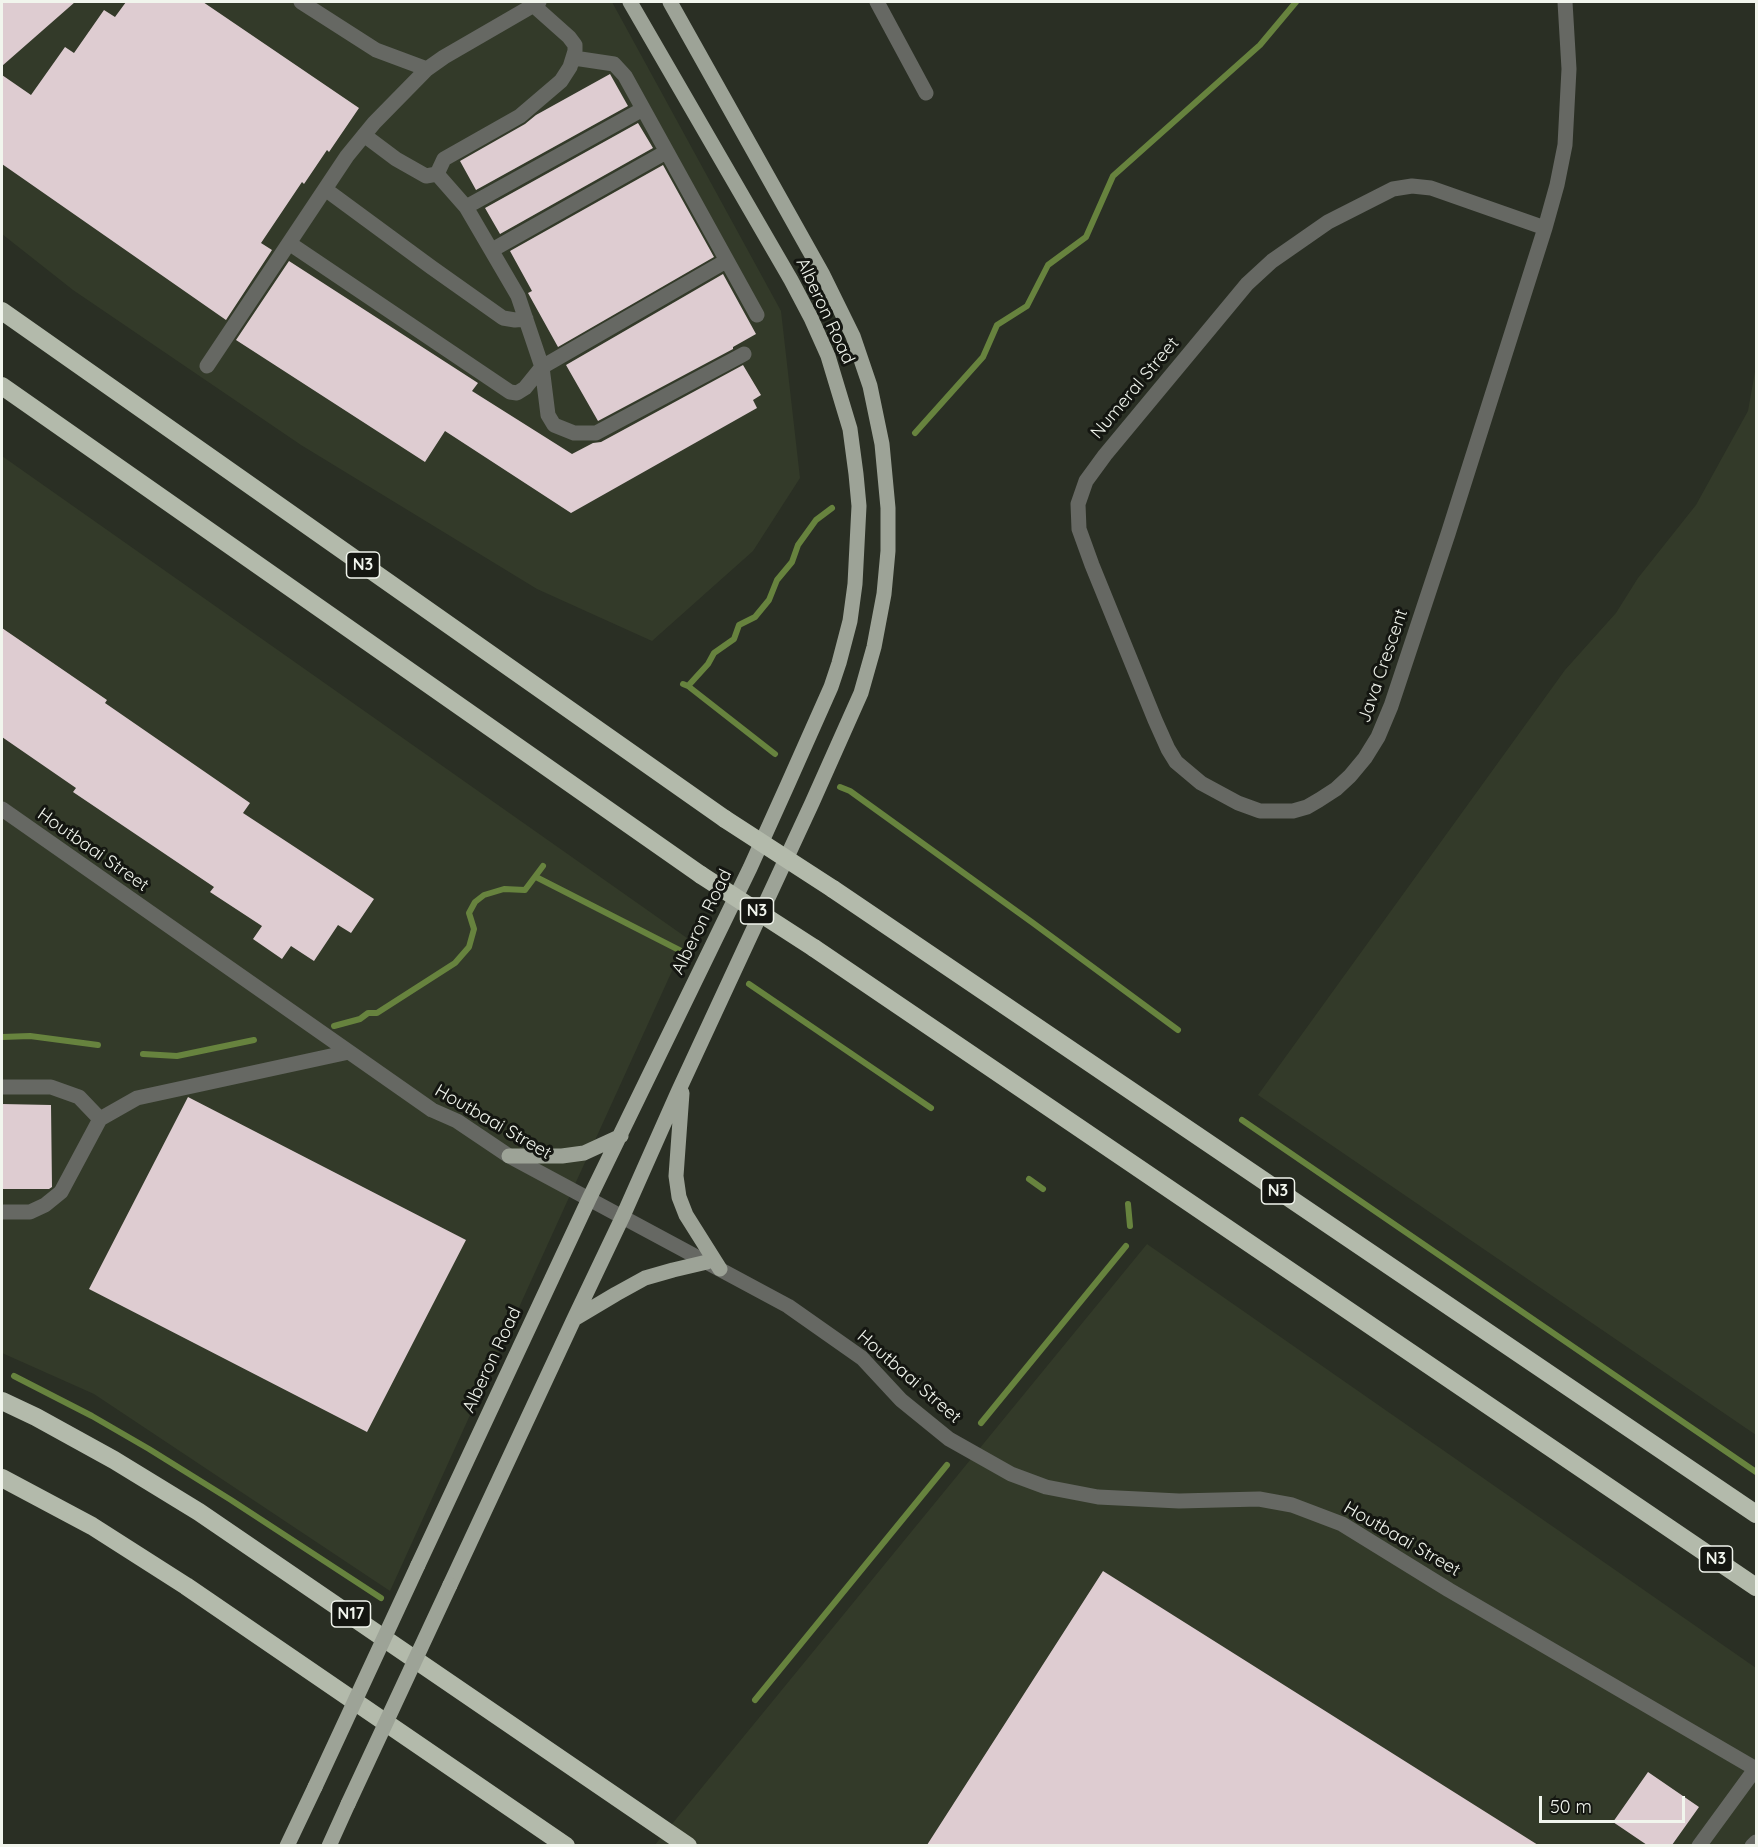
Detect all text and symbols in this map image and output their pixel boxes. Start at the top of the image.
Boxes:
street label: Alberon Road [791,255,859,367]
street label: Numeral Street [1086,333,1184,443]
road number: N3 [346,552,380,578]
street label: Java Crescent [1353,606,1413,726]
street label: Houtbaai Street [33,804,153,896]
street label: Alberon Road [667,866,737,978]
road number: N3 [740,898,774,924]
street label: Houtbaai Street [431,1080,555,1164]
road number: N3 [1262,1178,1294,1204]
street label: Alberon Road [458,1304,526,1416]
street label: Houtbaai Street [852,1326,966,1428]
street label: Houtbaai Street [1340,1497,1464,1581]
road number: N3 [1700,1546,1732,1572]
road number: N17 [332,1601,370,1627]
scale bar [1542,1784,1688,1822]
text: 50 m [1550,1795,1592,1818]

